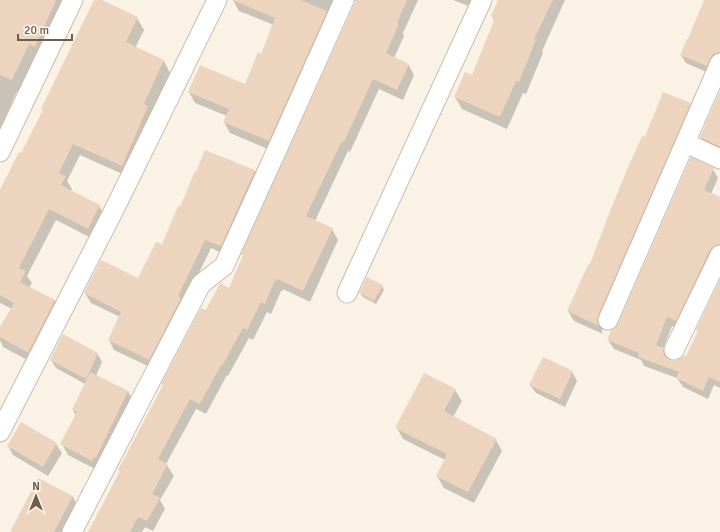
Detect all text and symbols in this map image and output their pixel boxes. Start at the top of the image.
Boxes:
scale bar [18,16,72,42]
text: 20 m [24,23,49,38]
north arrow [16,476,56,516]
text: N [32,480,40,493]

